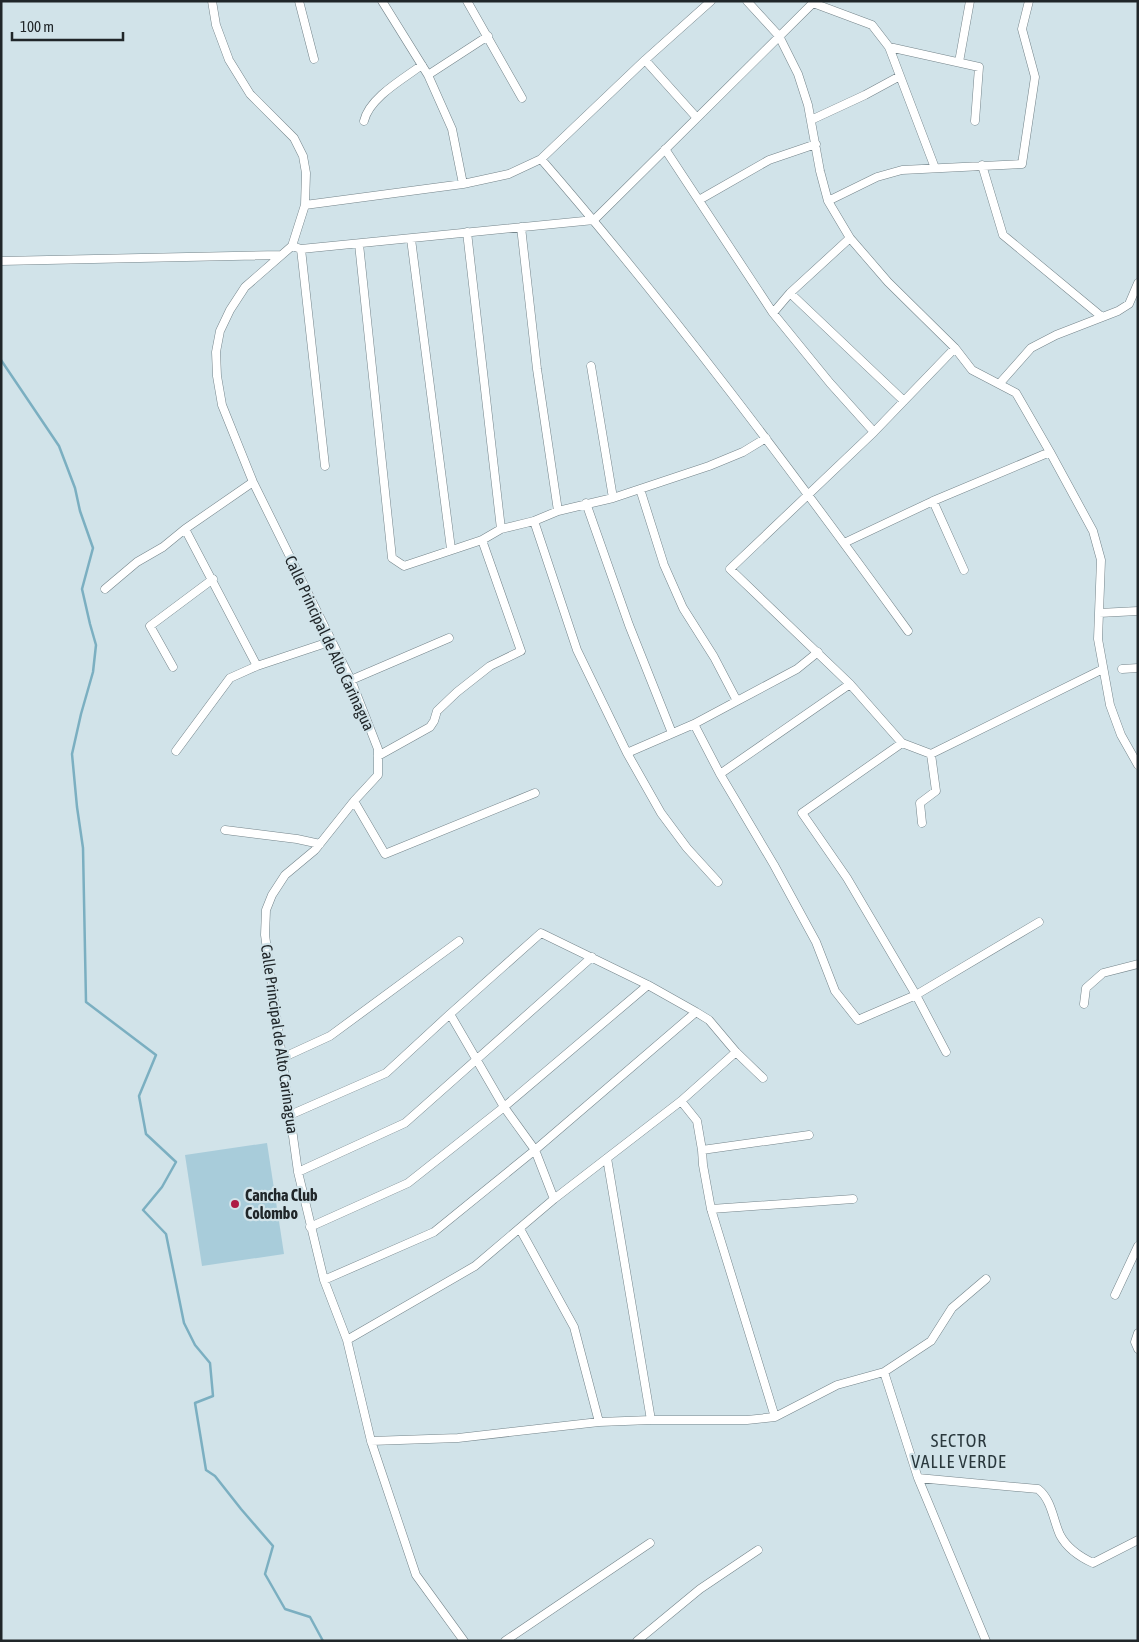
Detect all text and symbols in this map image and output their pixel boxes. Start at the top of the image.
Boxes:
scale bar [12,10,124,42]
text: 100 m [20,18,54,35]
street label: Calle Principal de Alto Carinagua [281,553,379,734]
street label: Calle Principal de Alto Carinagua [257,943,302,1135]
place label: Cancha Club Colombo [245,1186,318,1222]
marker: Cancha Club Colombo [229,1198,241,1210]
district label: SECTOR VALLE VERDE [911,1430,1007,1472]

